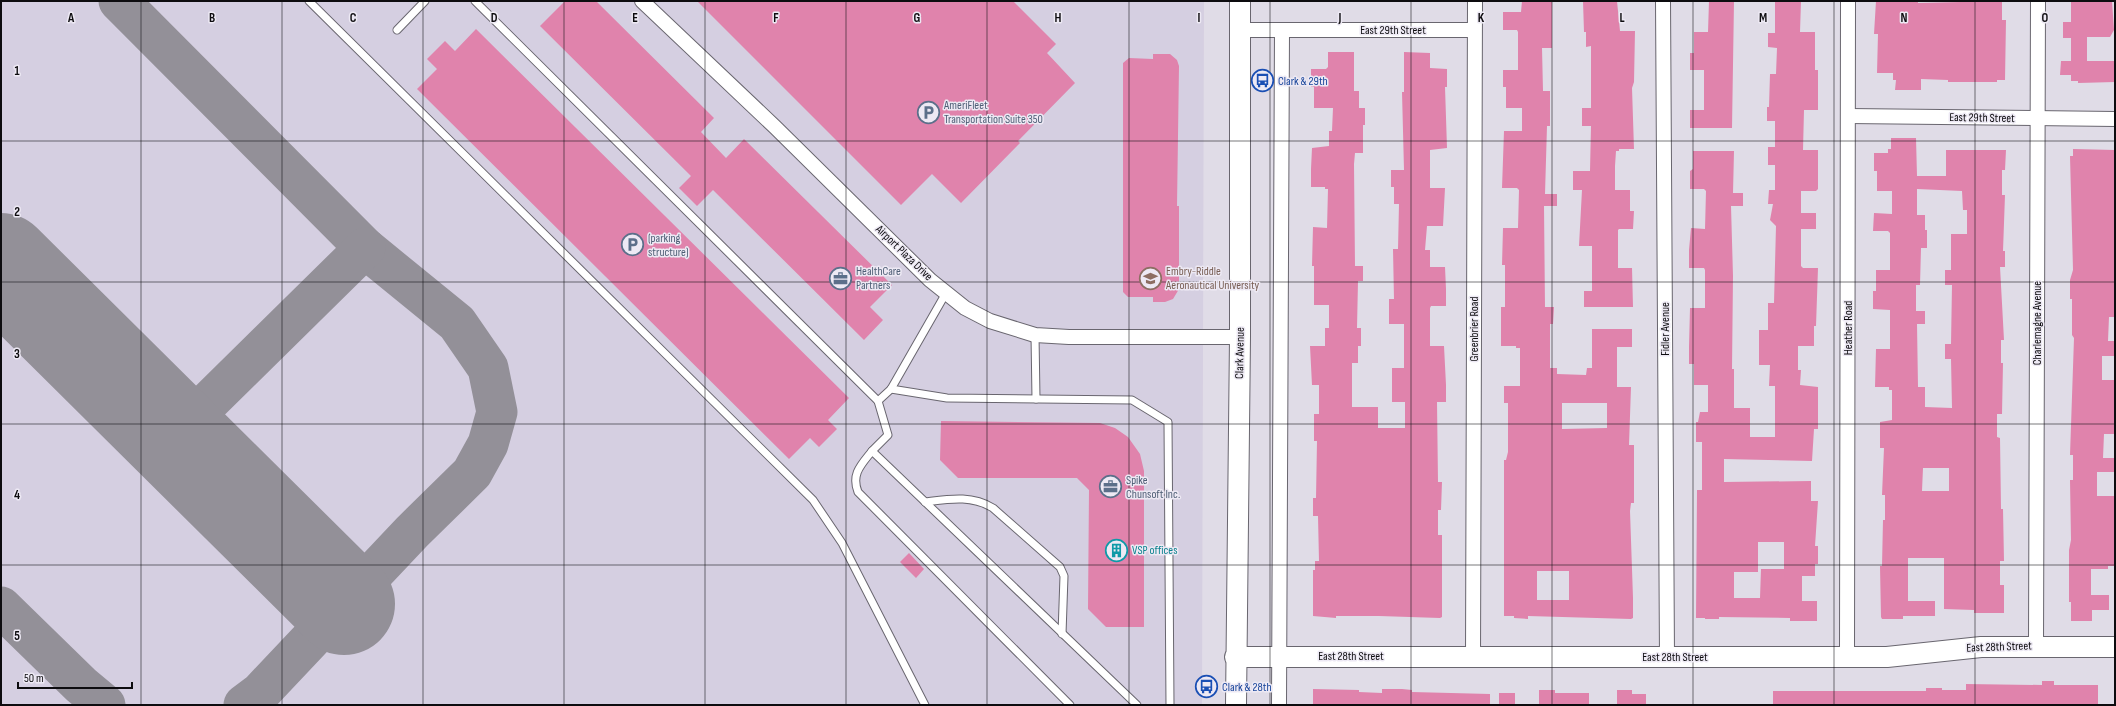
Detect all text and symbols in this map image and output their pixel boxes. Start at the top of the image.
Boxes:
text: A [67,10,75,26]
text: B [209,10,215,26]
text: C [350,10,357,26]
text: D [491,10,498,26]
text: E [632,10,638,26]
text: F [773,10,779,26]
text: G [914,10,921,26]
text: H [1055,10,1062,26]
text: I [1198,10,1201,26]
text: J [1338,10,1342,26]
text: K [1478,10,1485,26]
text: L [1619,10,1625,26]
text: M [1759,10,1767,26]
text: N [1901,10,1908,26]
text: O [2042,10,2049,26]
street label: East 29th Street [1360,23,1426,38]
text: 1 [14,63,20,79]
bus stop icon: Clark & 29th [1250,68,1276,94]
place label: Clark & 29th [1278,74,1328,89]
place label: AmeriFleet Transportation Suite 350 [943,98,1043,127]
parking icon: AmeriFleet Transportation Suite 350 [915,99,941,125]
street label: East 29th Street [1949,110,2015,126]
text: 2 [14,204,20,220]
street label: Airport Plaza Drive [872,221,936,284]
place label: (parking structure) [648,231,689,260]
parking icon: (parking structure) [620,232,646,258]
place label: HealthCare Partners [856,264,901,293]
place label: Embry-Riddle Aeronautical University [1165,264,1260,293]
office icon: HealthCare Partners [828,265,854,291]
school or university icon: Embry-Riddle Aeronautical University [1137,265,1163,291]
street label: Charlemagne Avenue [2030,281,2045,365]
street label: Greenbrier Road [1467,297,1482,361]
street label: Heather Road [1841,301,1856,355]
street label: Fidler Avenue [1658,302,1673,356]
street label: Clark Avenue [1232,327,1248,379]
text: 3 [14,346,20,362]
place label: Spike Chunsoft Inc. [1126,473,1180,502]
office icon: Spike Chunsoft Inc. [1098,474,1124,500]
text: 4 [14,487,20,503]
building icon: VSP offices [1103,537,1129,563]
place label: VSP offices [1132,543,1177,558]
text: 5 [14,628,20,644]
street label: East 28th Street [1966,638,2032,656]
street label: East 28th Street [1318,649,1384,664]
street label: East 28th Street [1642,650,1708,665]
scale bar [18,664,132,690]
text: 50 m [24,671,44,686]
bus stop icon: Clark & 28th [1193,674,1219,700]
place label: Clark & 28th [1222,680,1272,695]

